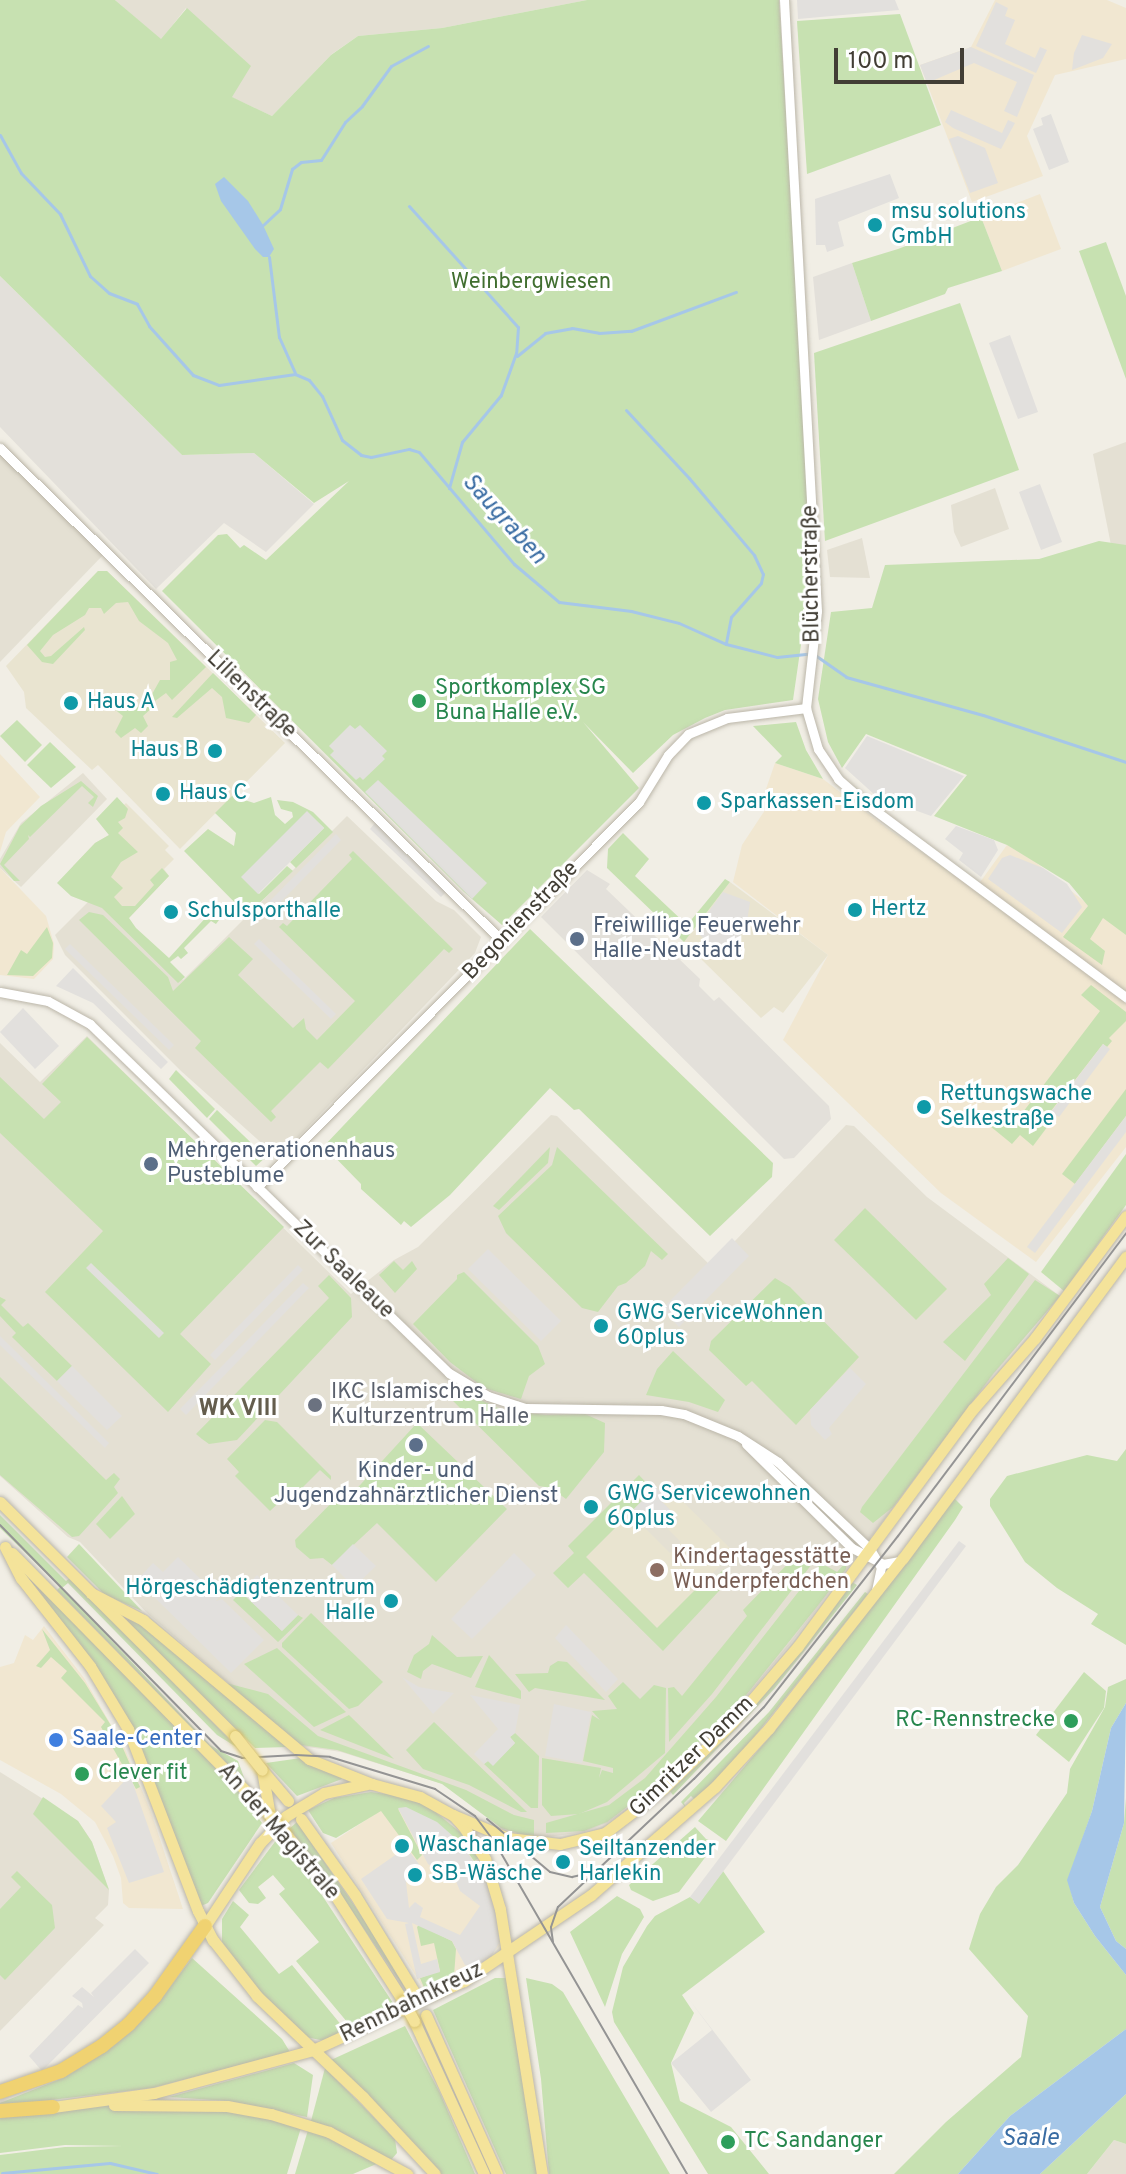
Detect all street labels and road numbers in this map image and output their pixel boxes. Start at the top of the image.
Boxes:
street label: Blücherstraße [798,505,826,643]
street label: Lilienstraße [201,646,301,744]
street label: Begonienstraße [458,856,584,986]
street label: Zur Saaleaue [287,1215,399,1325]
street label: Gimritzer Damm [624,1691,760,1823]
street label: An der Magistrale [211,1758,345,1906]
street label: Rennbahnkreuz [336,1957,488,2049]

